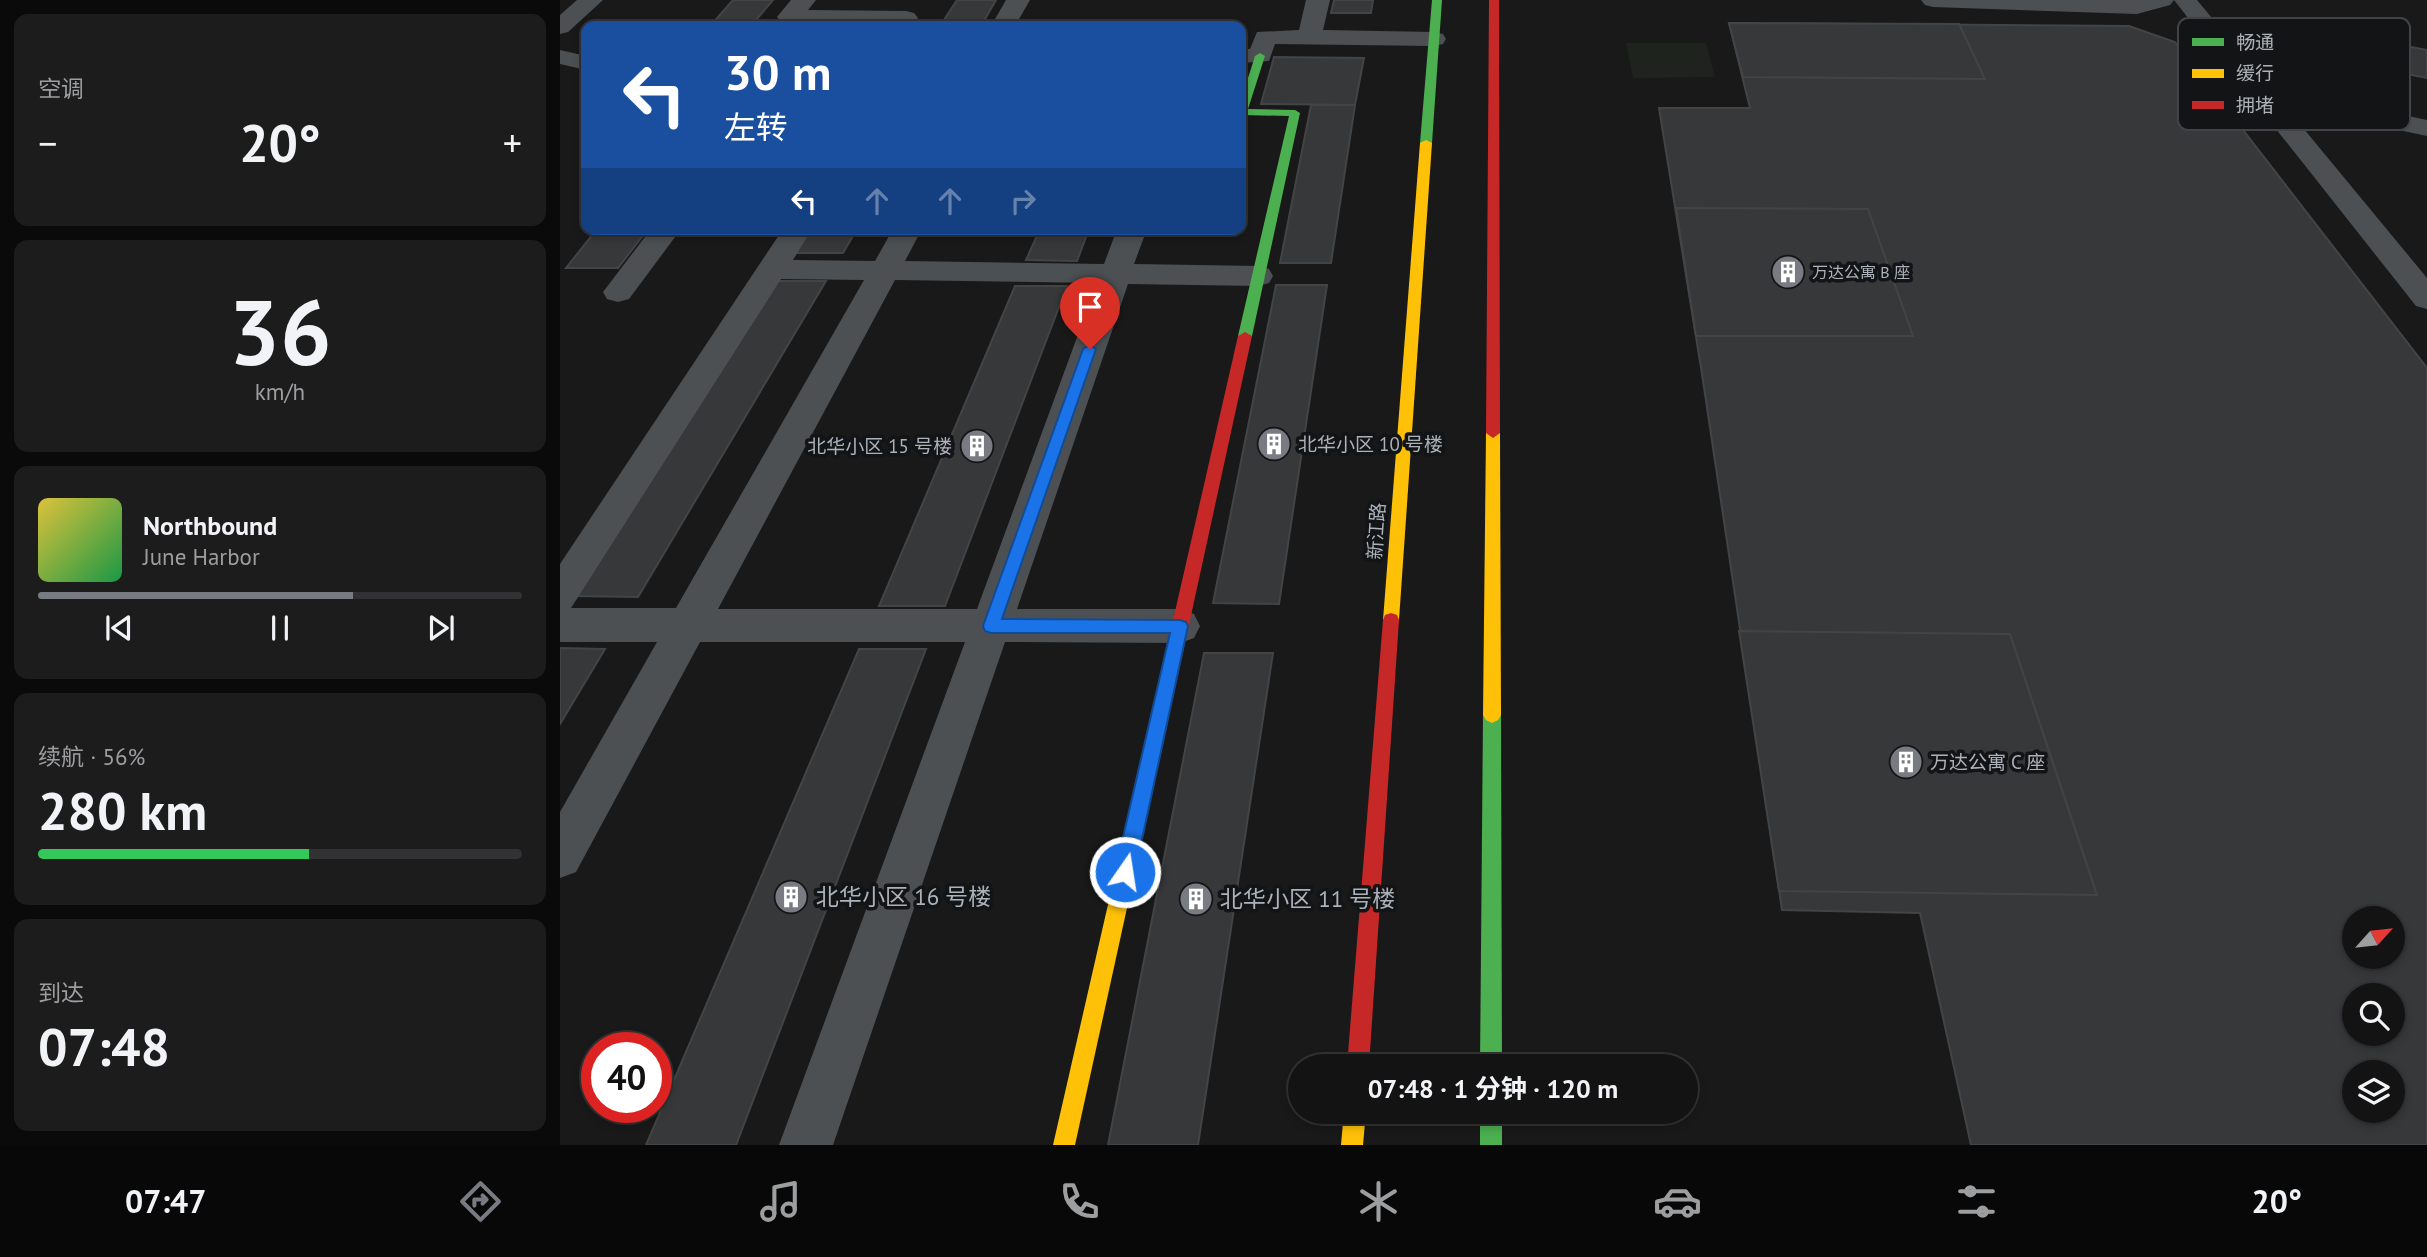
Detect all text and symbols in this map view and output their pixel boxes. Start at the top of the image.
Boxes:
legend [2178,18,2410,130]
text: 畅通 [2236,30,2274,54]
text: 30 m [724,40,831,104]
icon: left [609,49,700,140]
text: 缓行 [2236,61,2274,85]
text: 空调 [38,74,84,103]
text: 拥堵 [2236,93,2274,117]
text: 左转 [724,106,788,148]
text: 20° [239,109,321,176]
text: − [38,118,57,167]
text: + [503,118,522,167]
icon: left [785,182,823,220]
icon: ahead [858,182,896,220]
icon: ahead [931,182,969,220]
icon: right [1004,182,1042,220]
building icon: 万达公寓 B 座 [1769,253,1807,291]
place label: 万达公寓 B 座 [1812,262,1910,282]
text: 36 [228,272,332,390]
pin [1060,277,1120,349]
icon: arrive [1071,288,1109,326]
text: km/h [255,377,305,406]
building icon: 北华小区 10 号楼 [1255,425,1293,463]
building icon: 北华小区 15 号楼 [958,427,996,465]
place label: 北华小区 10 号楼 [1298,432,1443,456]
place label: 北华小区 15 号楼 [807,434,952,458]
street label: 新江路 [1362,502,1390,560]
text: Northbound [143,509,277,542]
text: June Harbor [143,542,260,571]
icon: previous [100,609,138,647]
icon: pause [261,609,299,647]
icon: next [422,609,460,647]
text: 续航 · 56% [38,742,145,771]
building icon: 万达公寓 C 座 [1887,743,1925,781]
place label: 万达公寓 C 座 [1930,750,2045,774]
text: 280 km [38,777,207,844]
position arrow [1088,835,1162,909]
building icon: 北华小区 16 号楼 [772,878,810,916]
building icon: 北华小区 11 号楼 [1177,880,1215,918]
place label: 北华小区 16 号楼 [816,882,991,911]
place label: 北华小区 11 号楼 [1220,884,1395,913]
north arrow [2342,906,2404,970]
map controls [2342,906,2405,1123]
text: 到达 [38,978,84,1007]
button: search [2342,983,2405,1046]
text: 07:48 [38,1013,170,1080]
speed limit sign: 40 [581,1032,672,1123]
button: layers [2342,1060,2405,1123]
text: 07:48 · 1 分钟 · 120 m [1368,1072,1618,1105]
icon: directions [456,1177,505,1226]
icon: music [756,1177,805,1226]
icon: phone [1055,1177,1104,1226]
icon: climate [1354,1177,1403,1226]
icon: car [1653,1177,1702,1226]
icon: filters [1952,1177,2001,1226]
text: 07:47 [125,1180,206,1222]
text: 20° [2252,1180,2302,1222]

